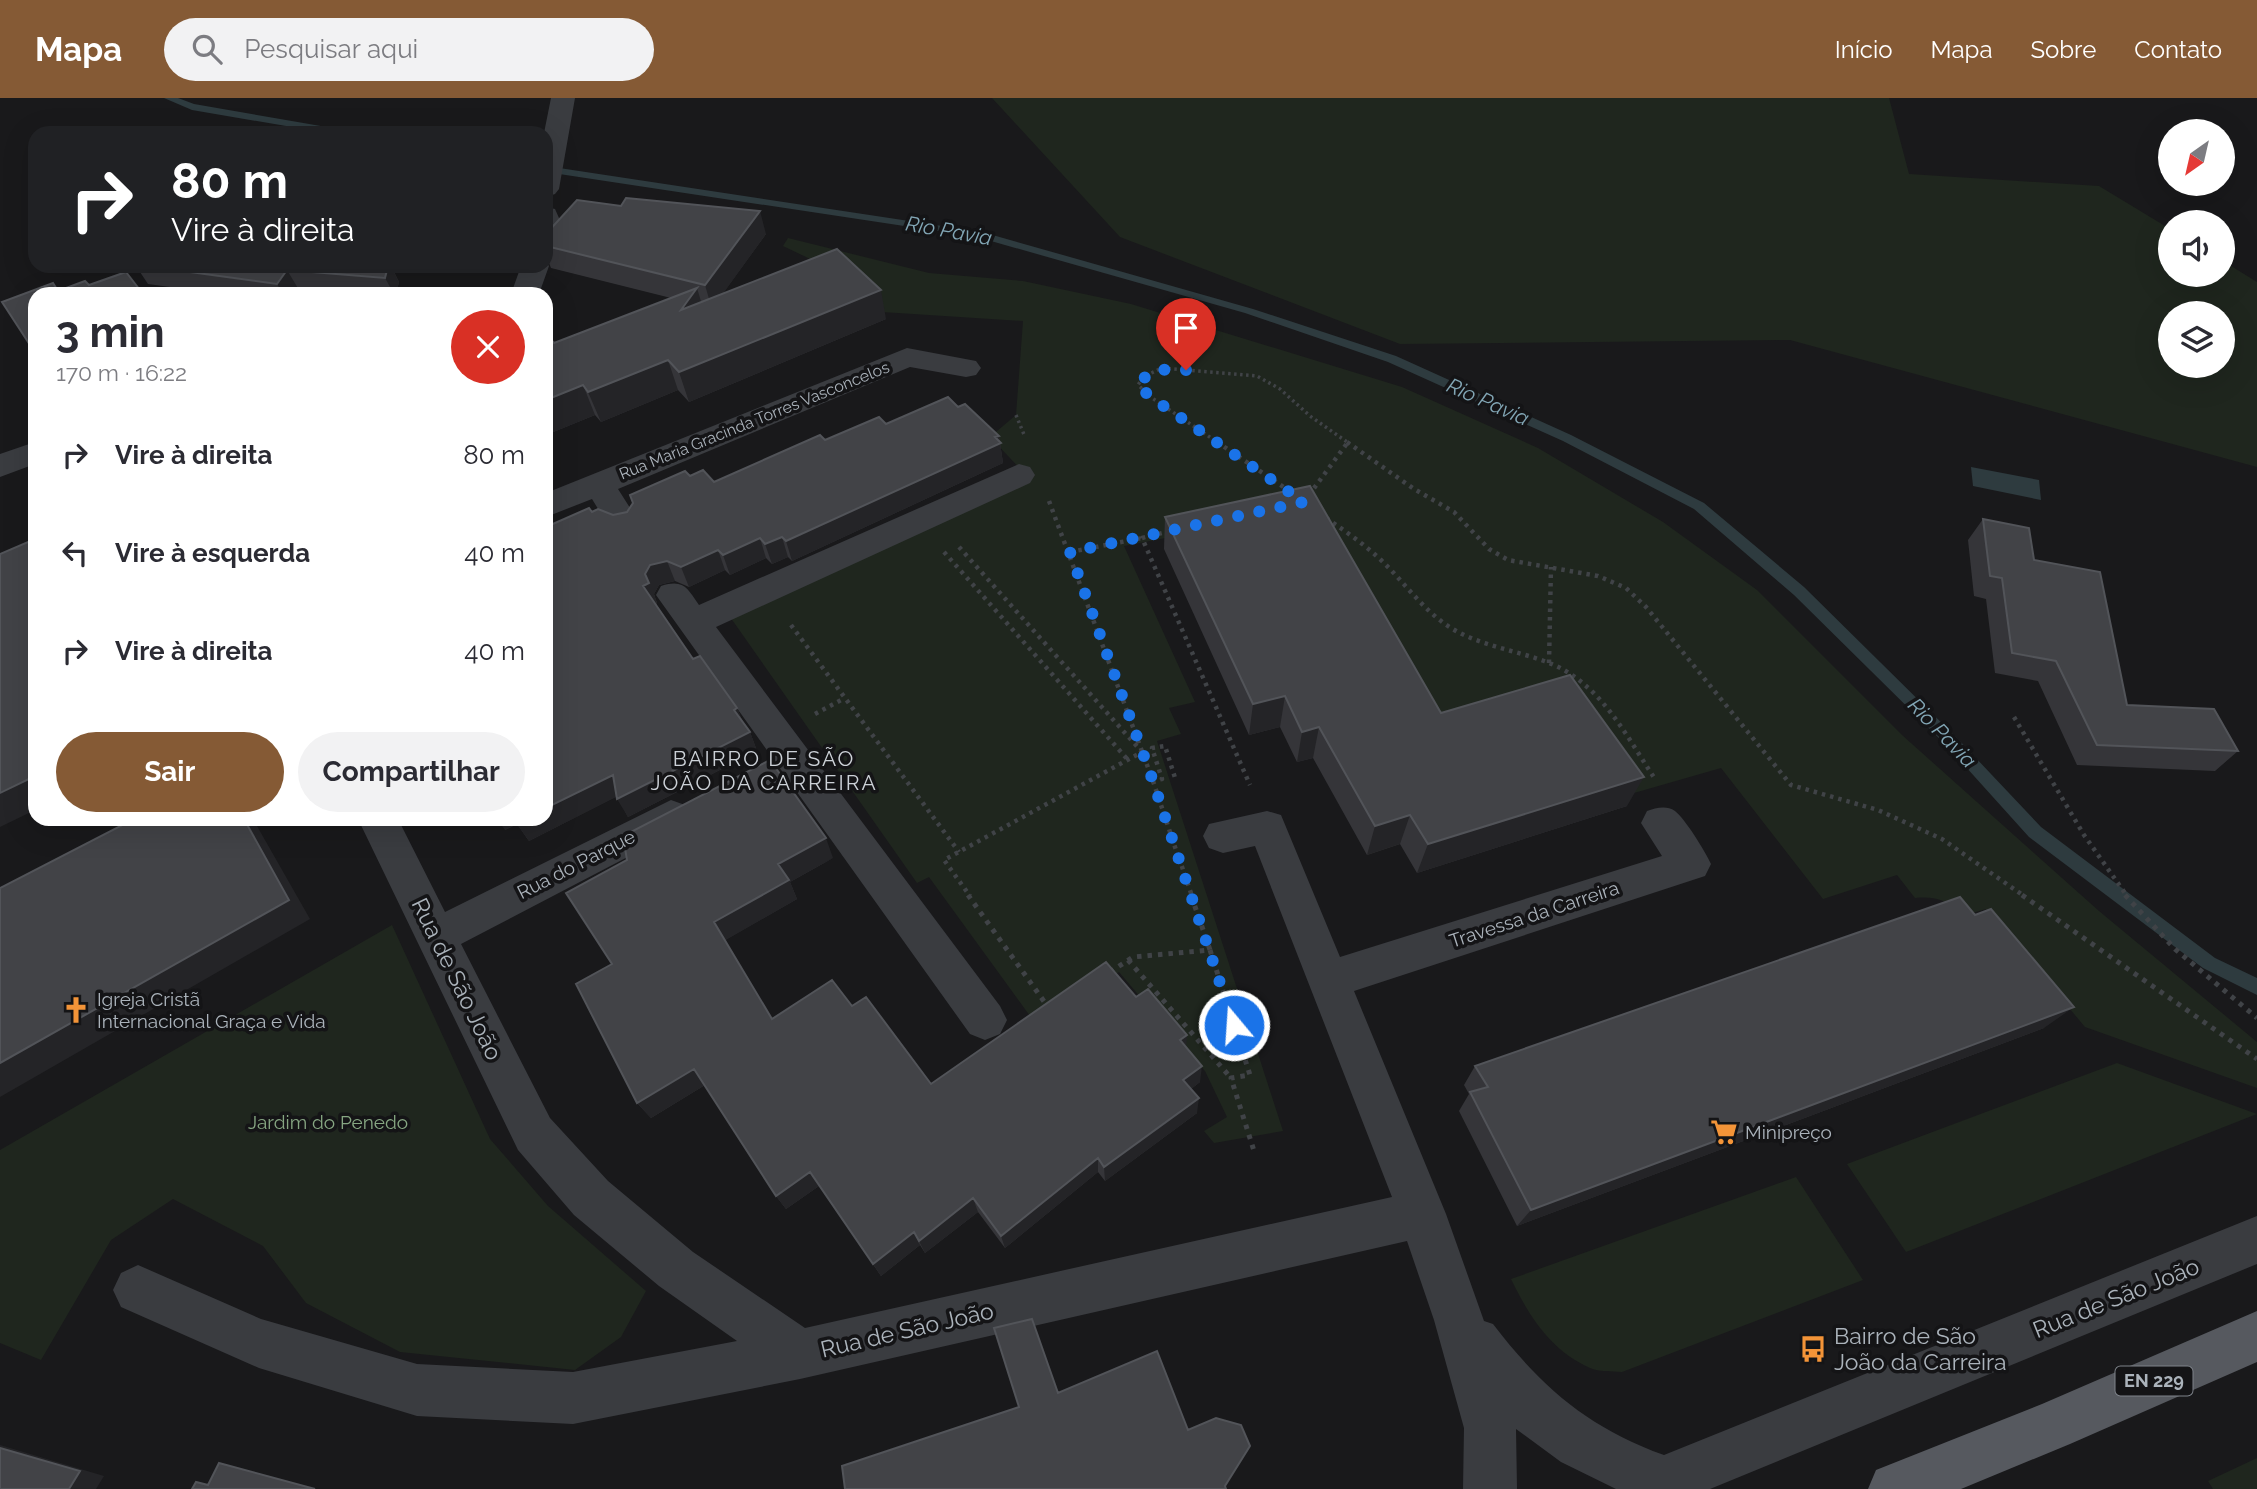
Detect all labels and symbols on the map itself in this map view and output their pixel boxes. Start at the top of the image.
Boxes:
north arrow [2158,119,2235,196]
water label: Rio Pavia [904,211,994,250]
pin [1156,298,1216,370]
street label: Rua Maria Gracinda Torres Vasconcelos [616,357,892,484]
water label: Rio Pavia [1443,372,1533,431]
water label: Rio Pavia [1903,693,1982,773]
district label: BAIRRO DE SÃO JOÃO DA CARREIRA [650,746,878,795]
street label: Rua do Parque [513,825,639,903]
street label: Travessa da Carreira [1447,876,1621,952]
street label: Rua de São João [407,893,508,1064]
place label: Igreja Cristã Internacional Graça e Vida [97,988,326,1032]
position arrow [1197,988,1271,1062]
church icon: Igreja Cristã Internacional Graça e Vida [61,995,91,1025]
park label: Jardim do Penedo [248,1111,408,1133]
supermarket icon: Minipreço [1709,1117,1739,1147]
place label: Minipreço [1745,1121,1832,1143]
street label: Rua de São João [2029,1252,2203,1343]
street label: Rua de São João [818,1296,996,1363]
place label: Bairro de São João da Carreira [1834,1322,2007,1375]
bus stop icon: Bairro de São João da Carreira [1798,1334,1828,1364]
road number: EN 229 [2116,1366,2192,1396]

